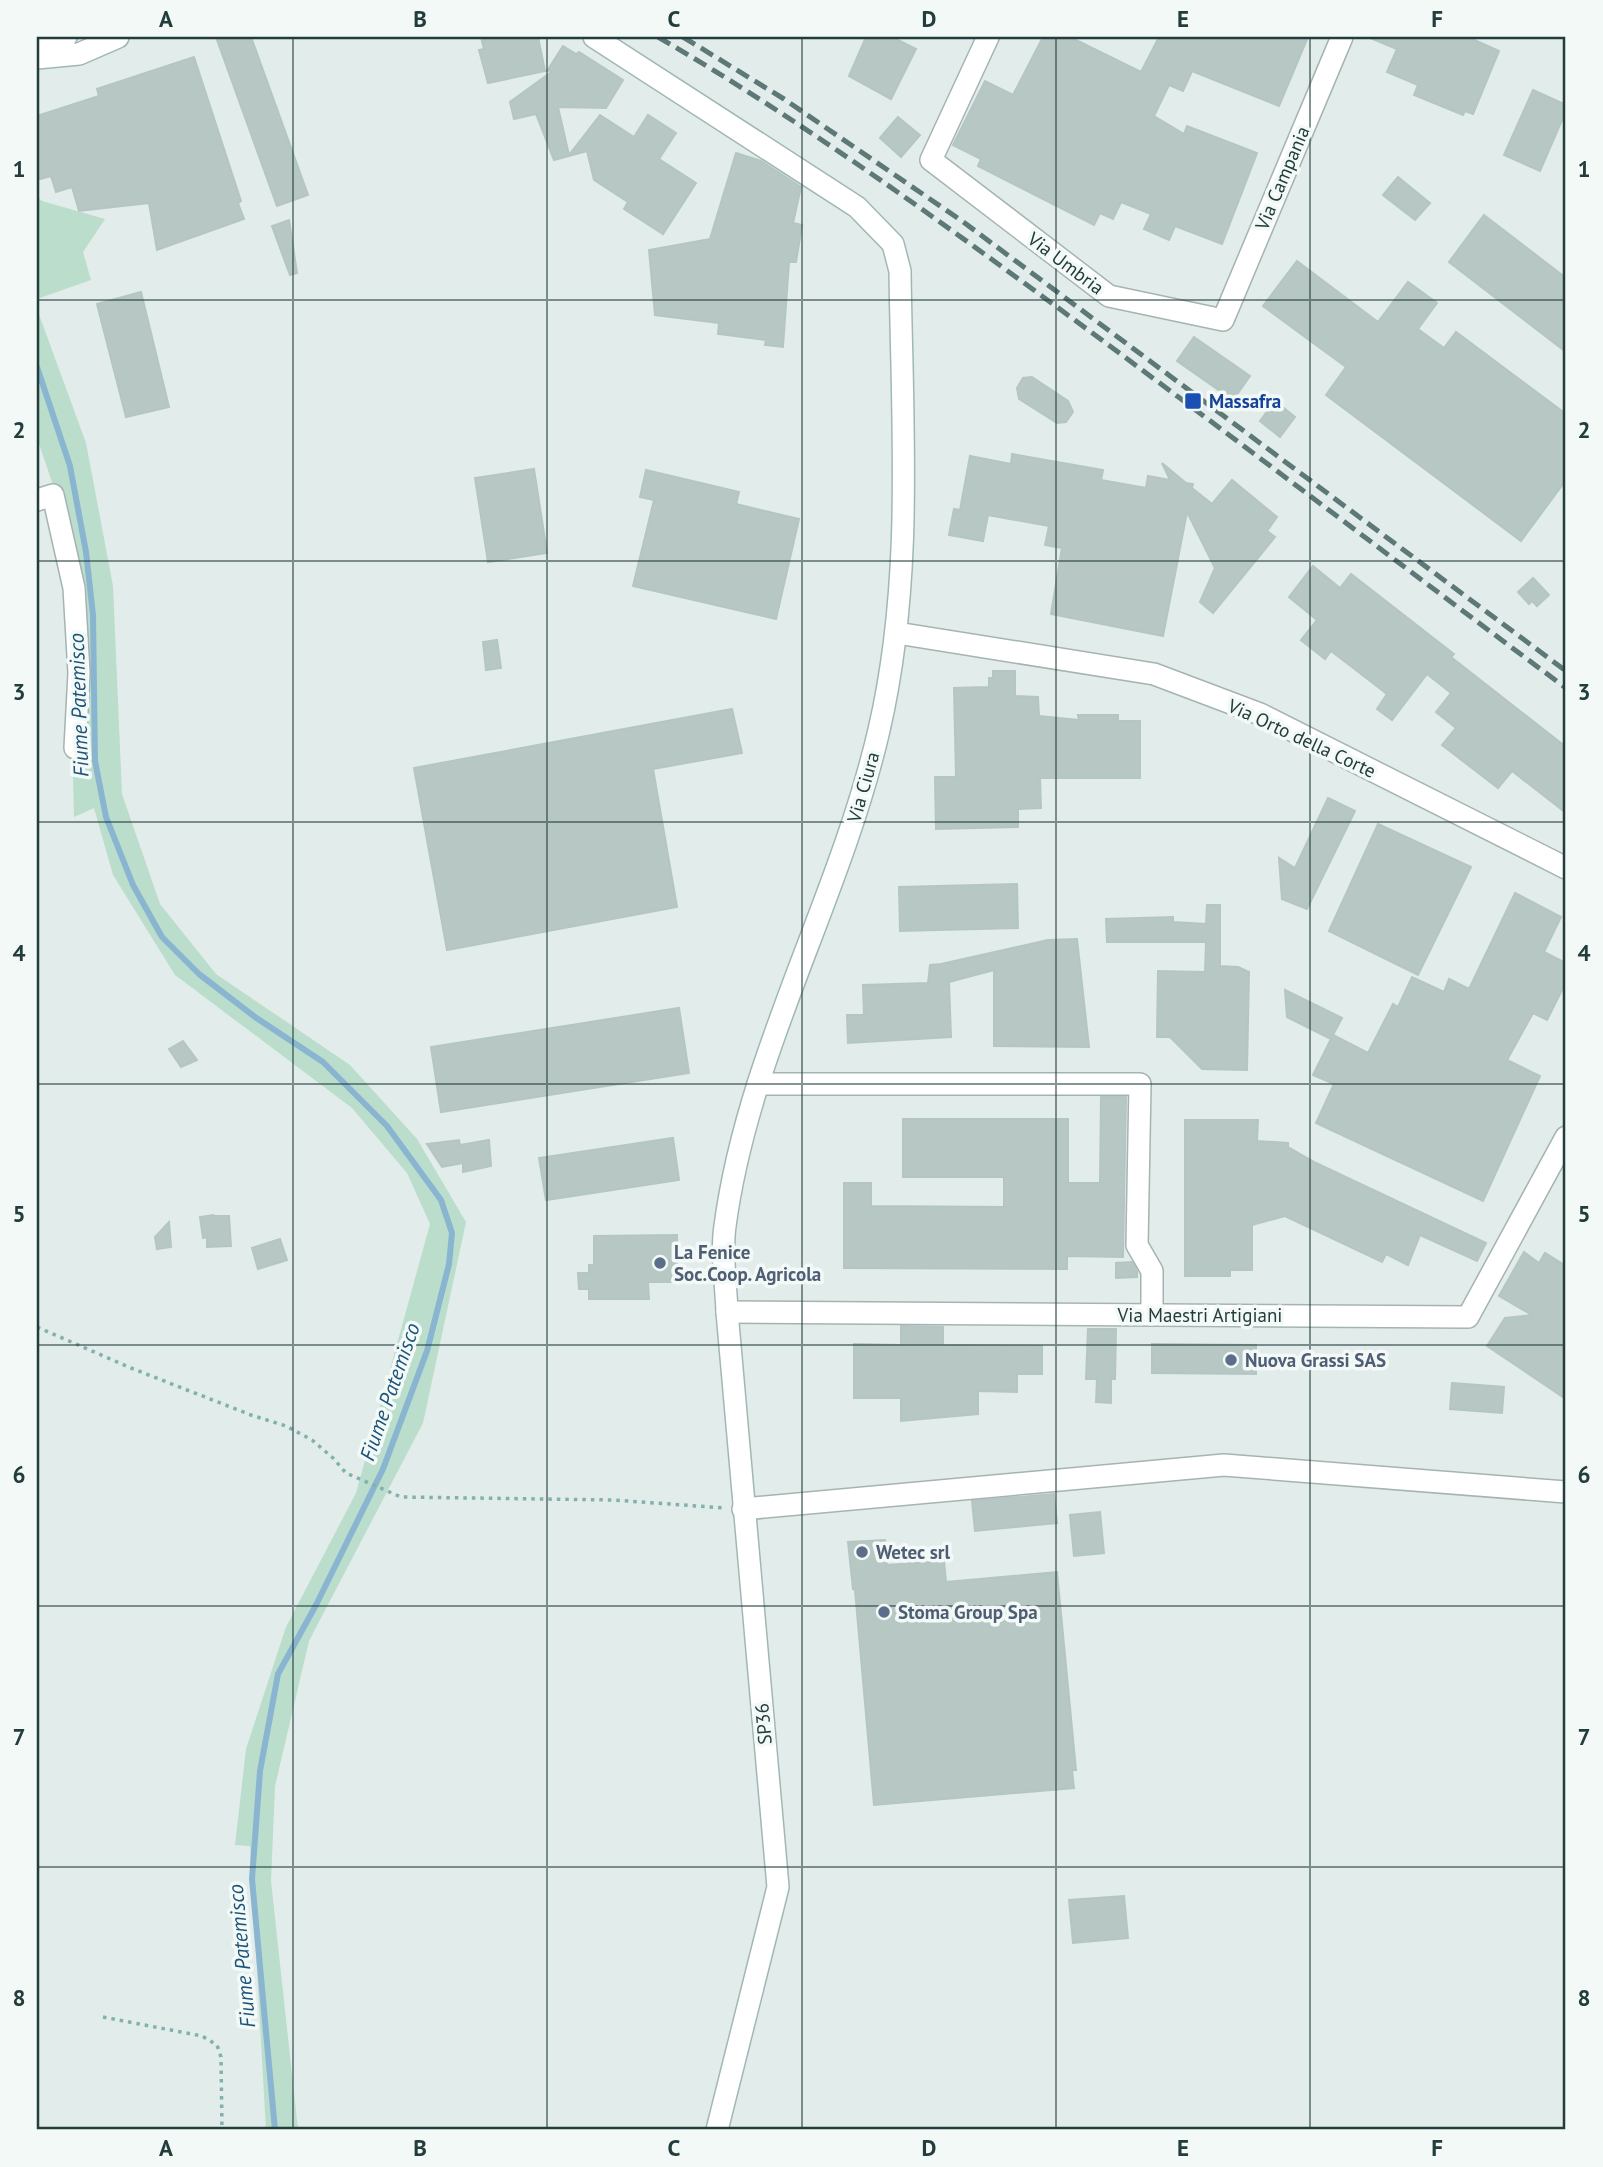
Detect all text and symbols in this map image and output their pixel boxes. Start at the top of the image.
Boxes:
text: A [159,4,173,33]
text: B [413,4,427,33]
text: C [668,4,681,33]
text: D [922,4,936,33]
text: E [1177,4,1189,33]
text: F [1431,4,1443,33]
street label: Via Campania [1249,123,1315,234]
text: 1 [12,154,26,183]
text: 1 [1577,154,1591,183]
street label: Via Umbria [1022,226,1109,299]
place label: Massafra [1209,389,1281,413]
marker: Massafra [1183,391,1203,411]
text: 2 [12,415,26,444]
text: 2 [1577,415,1591,444]
water label: Fiume Patemisco [62,633,95,777]
text: 3 [12,677,26,706]
text: 3 [1577,677,1591,706]
street label: Via Orto della Corte [1223,693,1380,783]
street label: Via Ciura [841,749,885,826]
text: 4 [12,938,26,967]
text: 4 [1577,938,1591,967]
text: 5 [12,1199,26,1228]
text: 5 [1577,1199,1591,1228]
place label: La Fenice Soc.Coop. Agricola [674,1240,821,1286]
marker: La Fenice Soc.Coop. Agricola [652,1255,668,1271]
street label: Via Maestri Artigiani [1117,1303,1282,1327]
water label: Fiume Patemisco [353,1319,426,1464]
place label: Nuova Grassi SAS [1245,1348,1386,1372]
marker: Nuova Grassi SAS [1223,1352,1239,1368]
text: 6 [12,1460,26,1489]
text: 6 [1577,1460,1591,1489]
place label: Wetec srl [876,1540,950,1564]
marker: Wetec srl [854,1544,870,1560]
place label: Stoma Group Spa [898,1600,1038,1624]
marker: Stoma Group Spa [876,1604,892,1620]
street label: SP36 [749,1702,777,1746]
text: 7 [12,1722,26,1751]
text: 7 [1577,1722,1591,1751]
water label: Fiume Patemisco [222,1883,261,2029]
text: 8 [12,1983,26,2012]
text: 8 [1577,1983,1591,2012]
text: A [159,2133,173,2162]
text: B [413,2133,427,2162]
text: C [668,2133,681,2162]
text: D [922,2133,936,2162]
text: E [1177,2133,1189,2162]
text: F [1431,2133,1443,2162]

